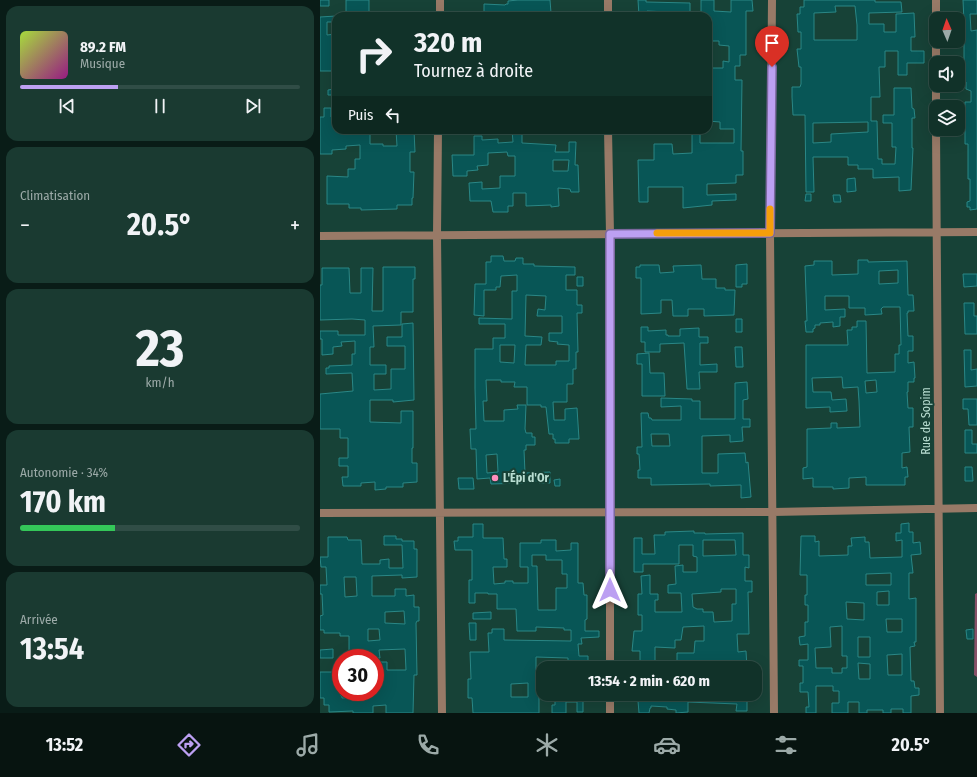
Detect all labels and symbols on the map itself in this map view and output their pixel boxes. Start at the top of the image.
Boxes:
north arrow [929,12,965,48]
pin [755,26,789,67]
street label: Rue de Sopim [919,387,933,455]
place label: L'Épi d'Or [503,469,550,485]
marker: L'Épi d'Or [490,473,500,483]
position arrow [589,569,631,611]
speed limit sign: 30 [332,649,384,701]

